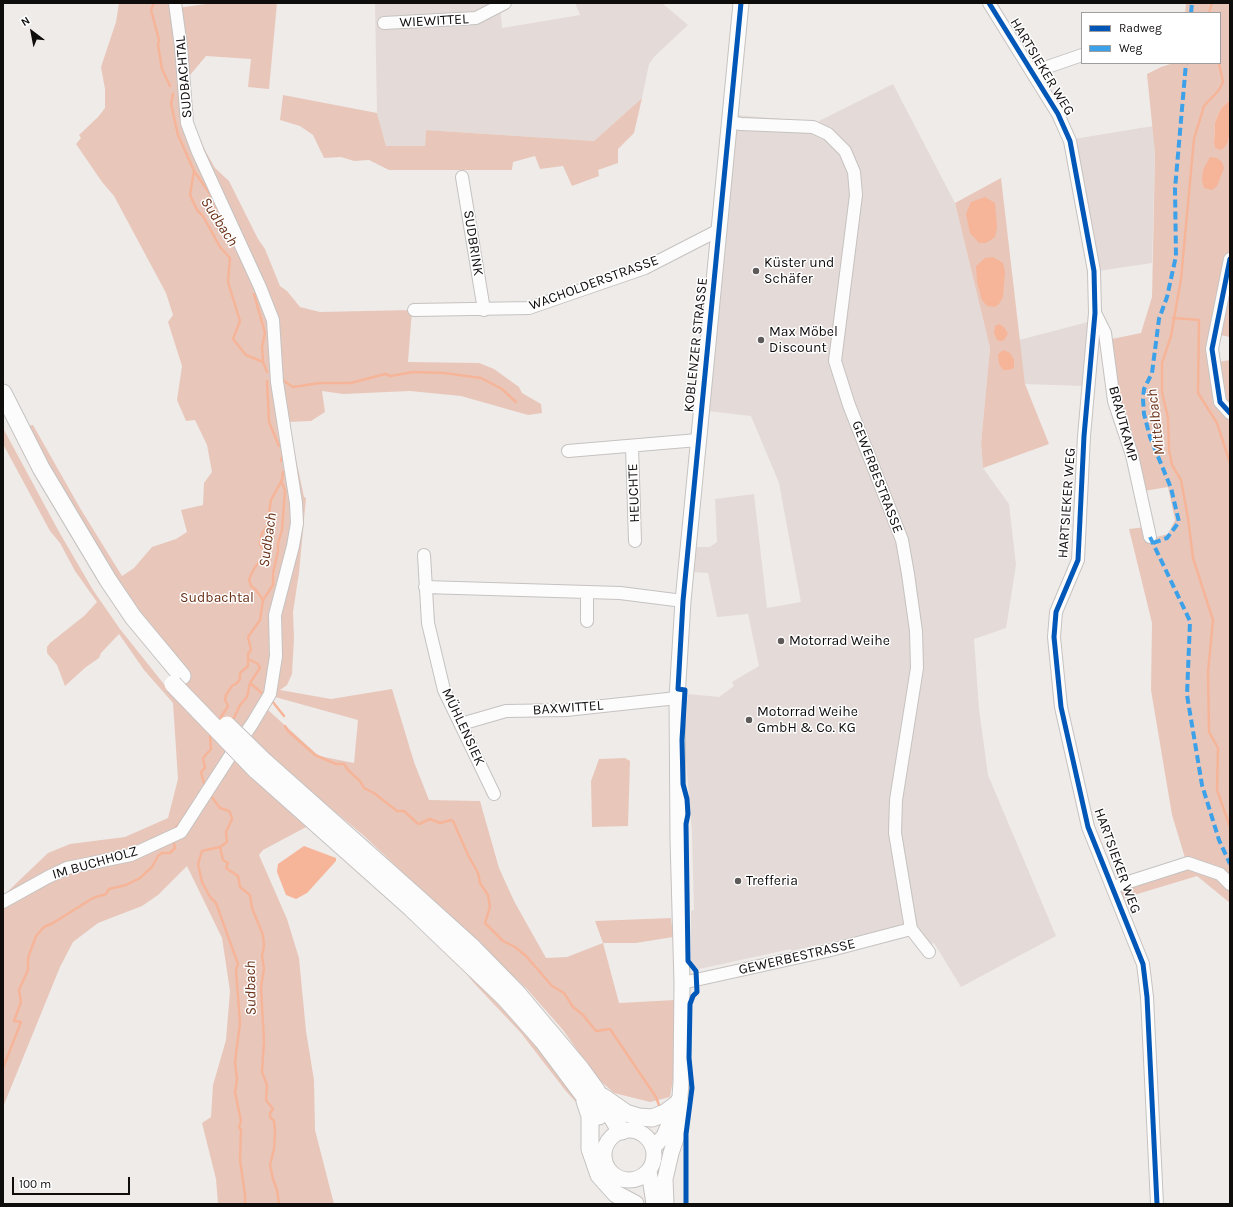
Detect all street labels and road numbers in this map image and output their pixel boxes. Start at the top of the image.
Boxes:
street label: WIEWITTEL [399,11,469,31]
street label: HARTSIEKER WEG [1006,15,1078,119]
street label: SUDBACHTAL [172,35,196,119]
street label: SUDBRINK [460,209,486,277]
street label: WACHOLDERSTRASSE [527,252,661,314]
street label: KOBLENZER STRASSE [681,277,711,413]
street label: BRAUTKAMP [1105,384,1141,464]
street label: GEWERBESTRASSE [848,418,906,536]
street label: HARTSIEKER WEG [1055,447,1079,559]
street label: HEUCHTE [625,463,643,523]
street label: MÜHLENSIEK [438,686,488,768]
street label: BAXWITTEL [532,697,604,719]
street label: HARTSIEKER WEG [1090,806,1144,916]
street label: IM BUCHHOLZ [50,843,140,883]
street label: GEWERBESTRASSE [737,935,857,979]

